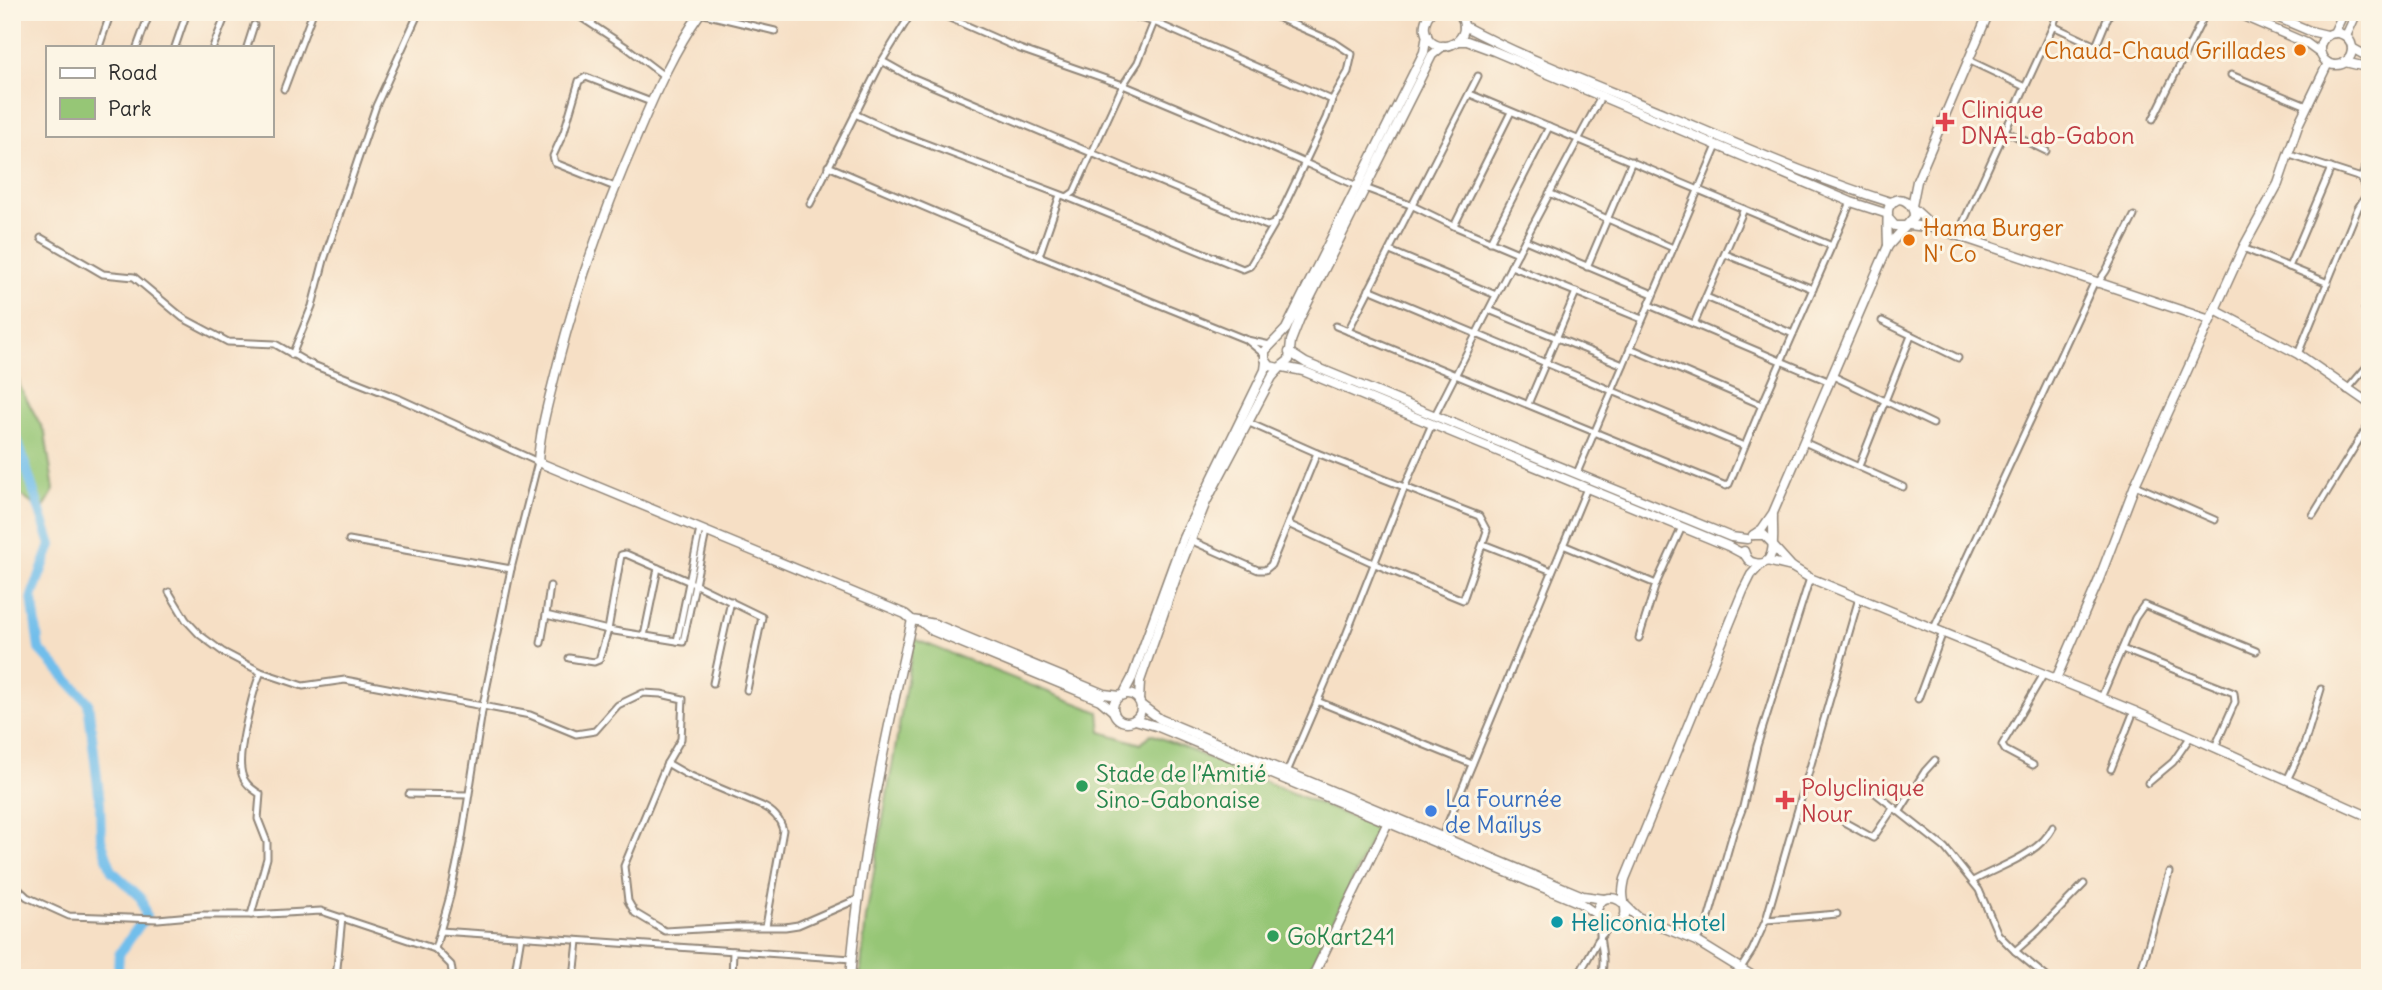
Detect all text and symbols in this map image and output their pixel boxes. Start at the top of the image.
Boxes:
place label: Chaud-Chaud Grillades [2044,36,2286,65]
marker: Chaud-Chaud Grillades [2292,42,2308,58]
legend [46,46,273,136]
text: Road [108,59,157,86]
text: Park [108,95,151,122]
place label: Clinique DNA-Lab-Gabon [1961,95,2135,150]
marker: Clinique DNA-Lab-Gabon [1935,112,1955,132]
place label: Hama Burger N' Co [1923,213,2064,268]
marker: Hama Burger N' Co [1901,232,1917,248]
place label: Stade de l’Amitié Sino-Gabonaise [1096,759,1266,814]
place label: Polyclinique Nour [1801,773,1924,828]
marker: Stade de l’Amitié Sino-Gabonaise [1074,778,1090,794]
place label: La Fournée de Maïlys [1445,784,1562,839]
marker: Polyclinique Nour [1775,790,1795,810]
marker: La Fournée de Maïlys [1423,803,1439,819]
place label: Heliconia Hotel [1571,908,1726,937]
marker: Heliconia Hotel [1549,914,1565,930]
place label: GoKart241 [1287,922,1395,951]
marker: GoKart241 [1265,928,1281,944]

